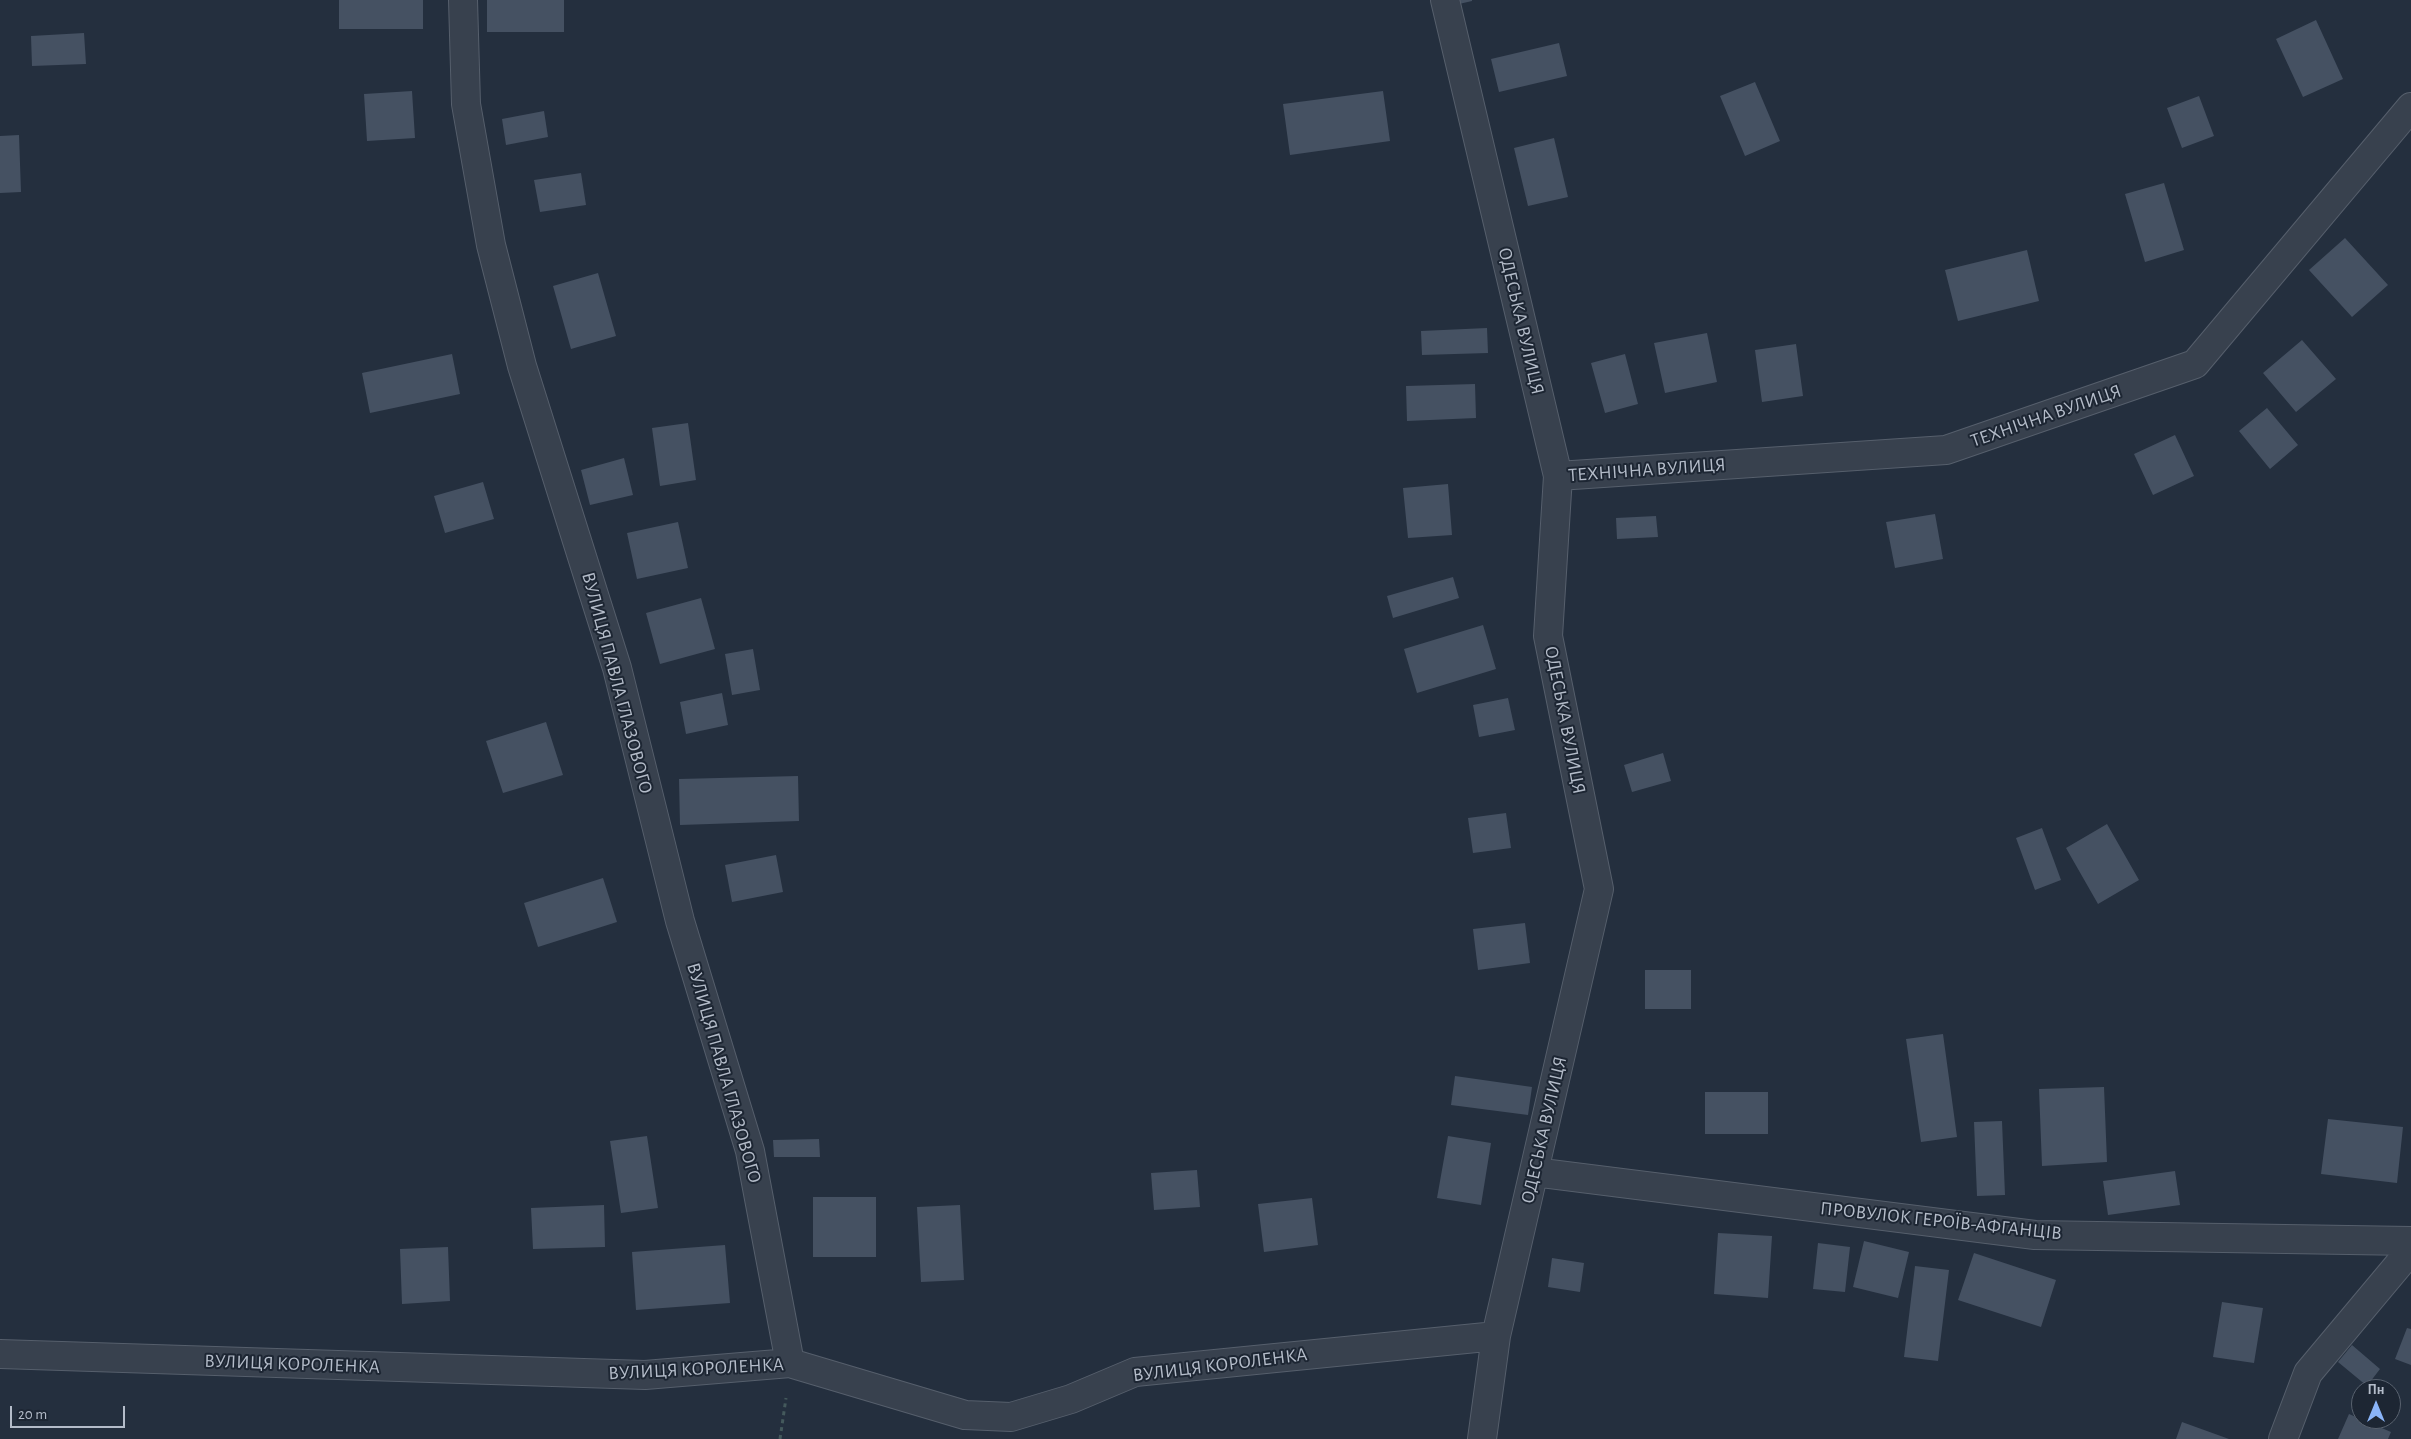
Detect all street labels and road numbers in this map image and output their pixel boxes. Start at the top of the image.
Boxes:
street label: ОДЕСЬКА ВУЛИЦЯ [1493,245,1549,397]
street label: ТЕХНІЧНА ВУЛИЦЯ [1968,380,2124,452]
street label: ТЕХНІЧНА ВУЛИЦЯ [1567,453,1727,487]
street label: ВУЛИЦЯ ПАВЛА ГЛАЗОВОГО [576,570,658,796]
street label: ОДЕСЬКА ВУЛИЦЯ [1539,644,1591,796]
street label: ВУЛИЦЯ ПАВЛА ГЛАЗОВОГО [682,960,766,1186]
street label: ОДЕСЬКА ВУЛИЦЯ [1516,1054,1572,1206]
street label: ПРОВУЛОК ГЕРОЇВ-АФГАНЦІВ [1819,1197,2063,1245]
street label: ВУЛИЦЯ КОРОЛЕНКА [1131,1343,1309,1387]
street label: ВУЛИЦЯ КОРОЛЕНКА [204,1350,380,1378]
street label: ВУЛИЦЯ КОРОЛЕНКА [608,1353,784,1385]

